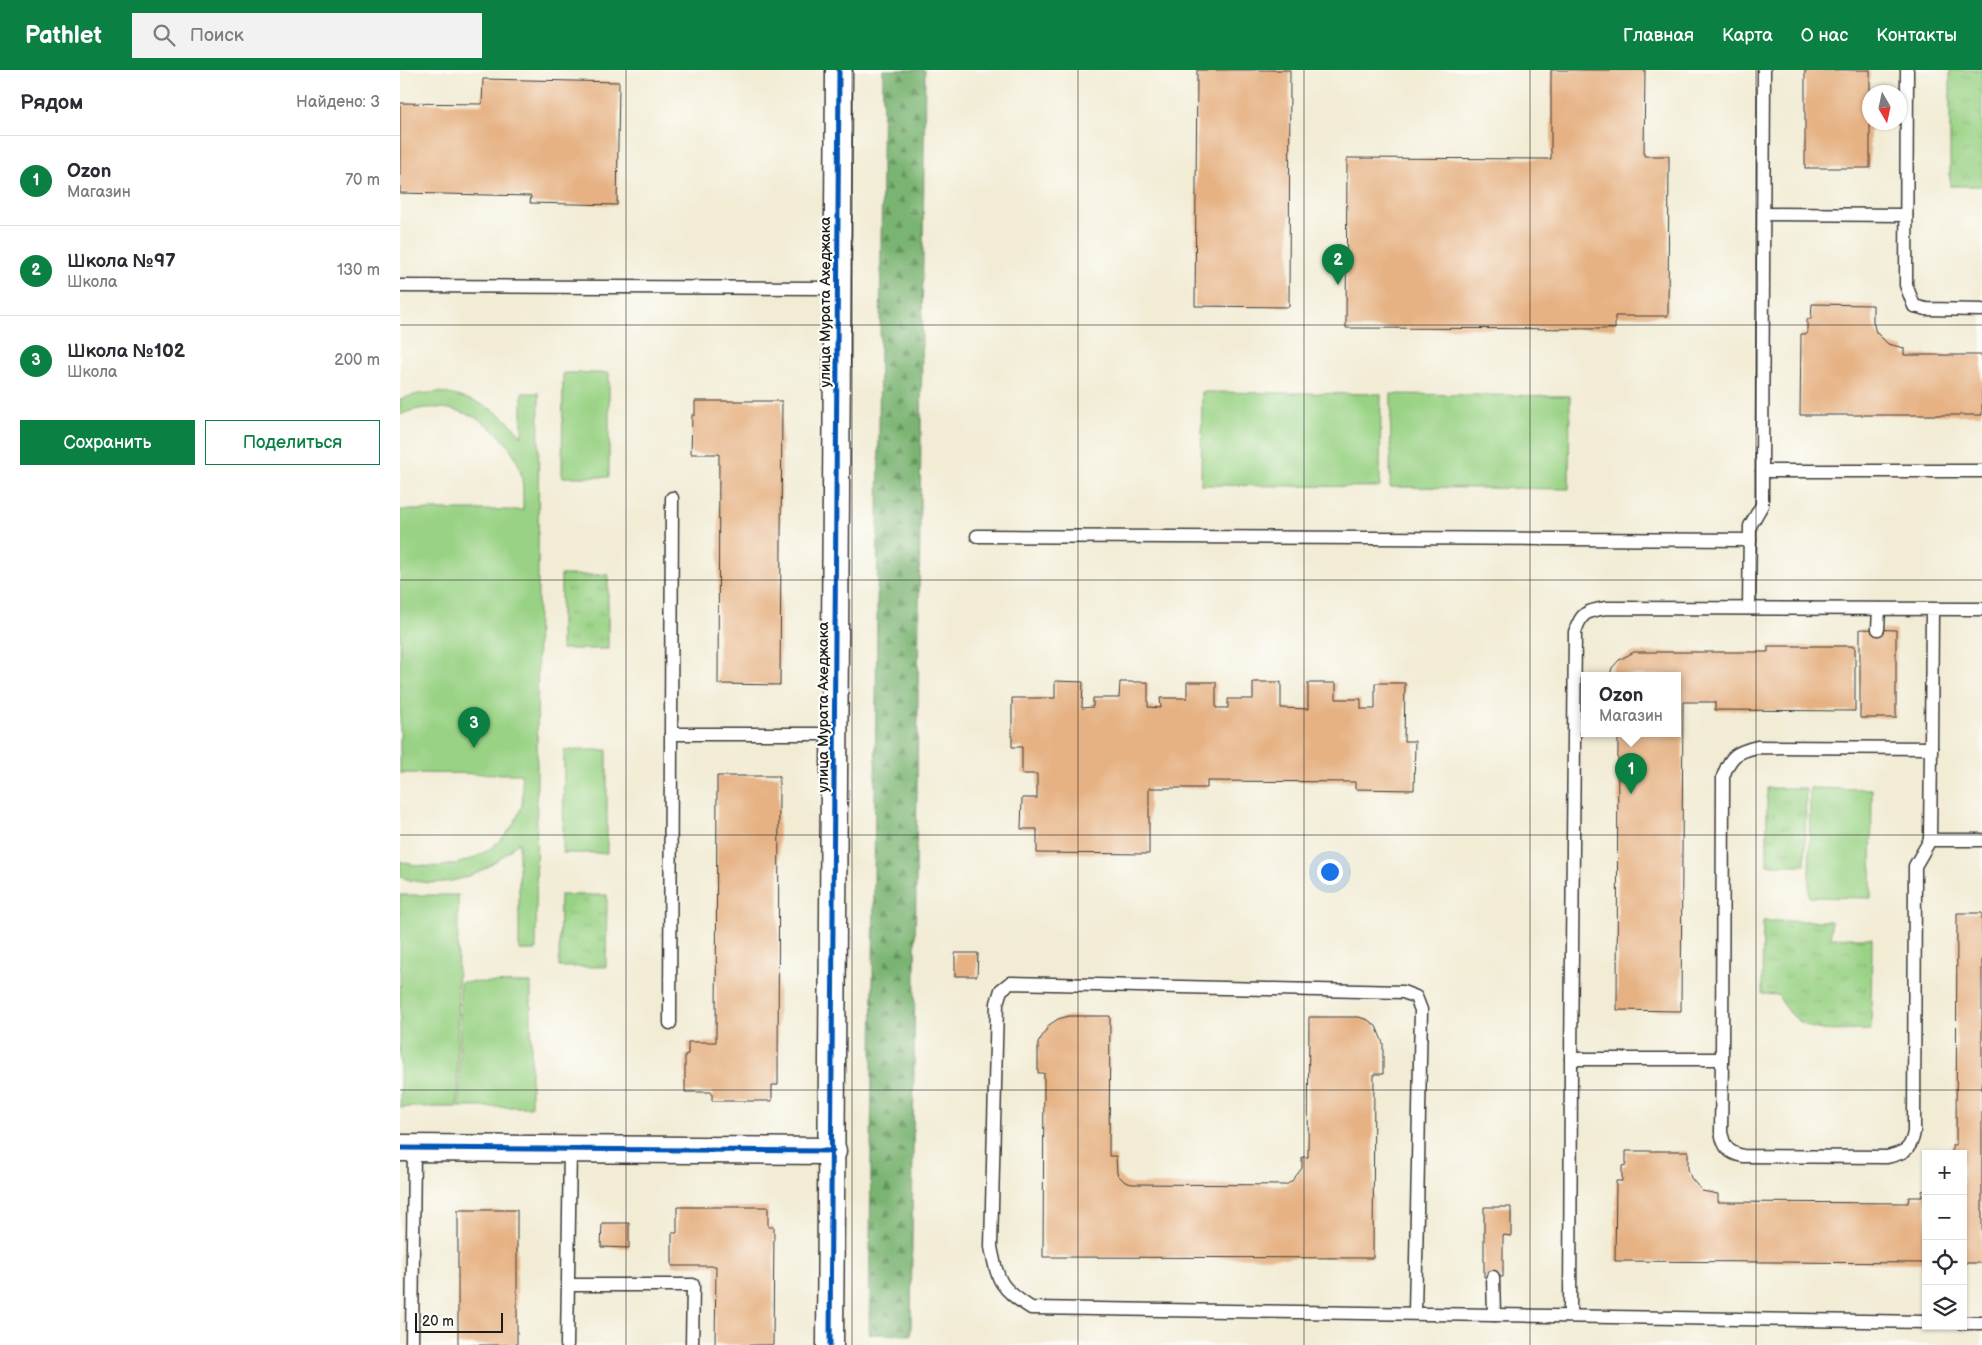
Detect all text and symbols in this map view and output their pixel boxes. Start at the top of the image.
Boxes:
search box [132,13,482,58]
text: Pathlet [25,21,102,50]
icon: search [150,21,178,49]
text: Поиск [190,24,244,47]
text: Главная [1623,25,1694,46]
text: Карта [1722,25,1773,46]
text: О нас [1801,25,1848,46]
text: Контакты [1876,25,1957,46]
north arrow [1862,85,1907,130]
text: Рядом [20,90,83,115]
text: Найдено: 3 [296,93,380,112]
text: Ozon [67,160,111,183]
text: 1 [33,171,39,190]
text: 70 m [345,171,380,190]
text: Магазин [67,183,131,202]
street label: улица Мурата Ахеджака [816,216,835,387]
pin: 2 [1322,244,1354,285]
text: Школа №97 [67,250,176,273]
text: 2 [31,261,41,280]
text: 130 m [337,261,380,280]
text: Школа [67,273,117,292]
text: Школа №102 [67,340,185,363]
text: 3 [31,351,41,370]
text: 200 m [334,351,380,370]
text: Школа [67,363,117,382]
button: Сохранить [20,420,195,465]
button: Поделиться [205,420,380,465]
street label: улица Мурата Ахеджака [814,621,833,792]
popup [1581,672,1681,737]
text: Ozon [1599,684,1643,707]
pin: 3 [458,707,490,748]
text: Магазин [1599,707,1663,726]
pin: 1 [1615,753,1647,794]
your location [1317,859,1343,885]
map controls [1922,1150,1967,1330]
button: + [1922,1150,1967,1195]
button: − [1922,1195,1967,1240]
button: locate [1922,1240,1967,1285]
button: layers [1922,1285,1967,1330]
scale bar [415,1310,502,1333]
text: 20 m [422,1313,454,1330]

